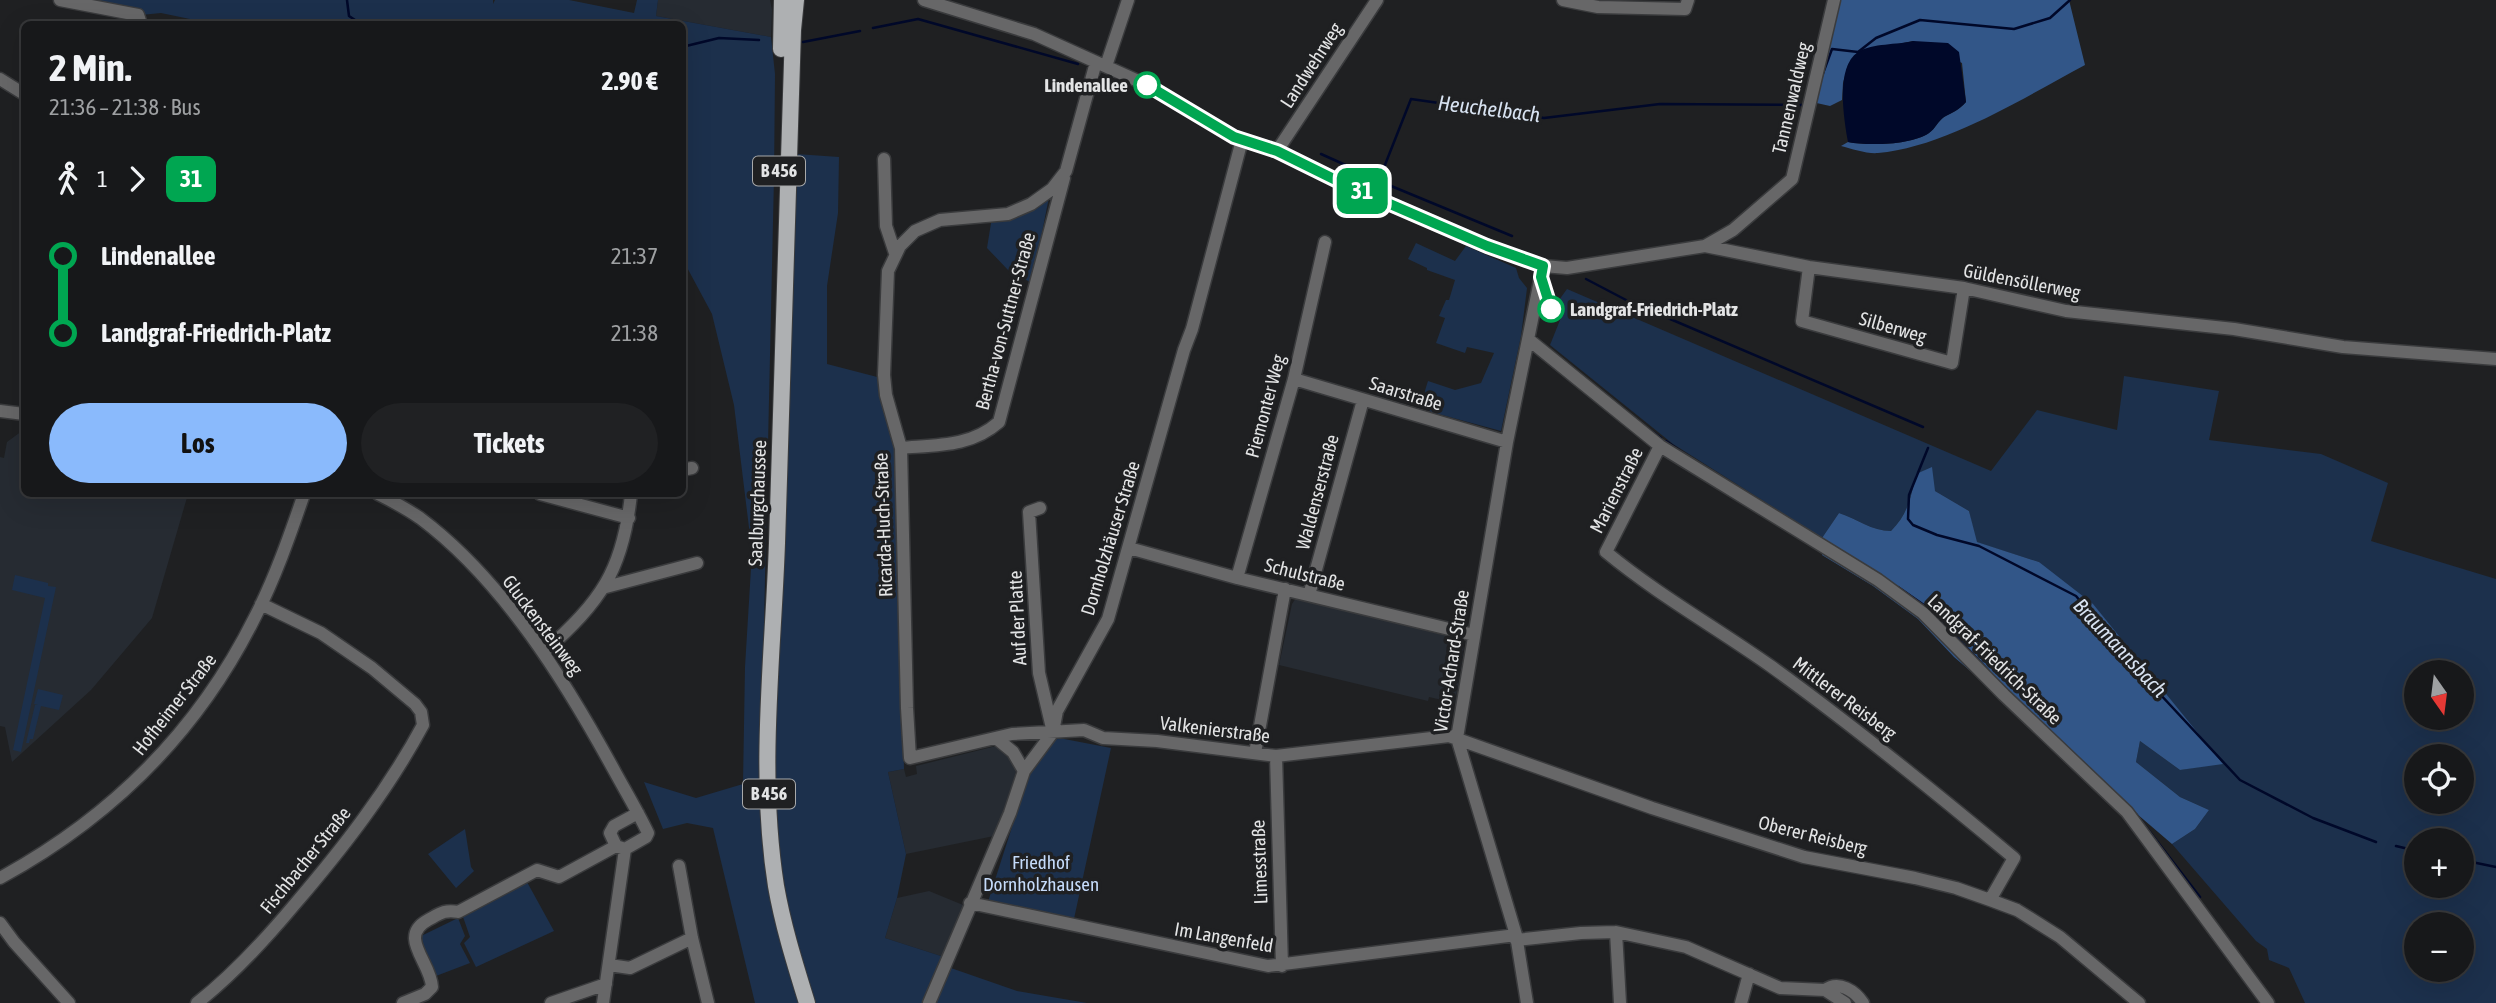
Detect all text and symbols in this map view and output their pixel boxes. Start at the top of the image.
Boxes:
street label: Landwehrweg [1275,18,1347,112]
street label: Tannenwaldweg [1767,39,1815,156]
text: 2 Min. [49,46,131,89]
text: 2.90 € [601,66,658,96]
marker: Lindenallee [1134,72,1160,98]
place label: Lindenallee [1044,74,1128,96]
water label: Heuchelbach [1437,90,1542,126]
text: 21:36 – 21:38 · Bus [49,94,201,120]
road number: B 456 [753,156,805,186]
icon: walk [49,160,87,198]
icon: forward [118,160,156,198]
text: 31 [180,165,202,192]
text: 1 [97,166,108,192]
line badge: 31 [1330,168,1394,214]
text: 31 [1351,177,1373,204]
street label: Bertha-von-Suttner-Straße [971,230,1039,412]
text: Lindenallee [101,241,215,271]
text: 21:37 [611,243,658,269]
street label: Güldensöllerweg [1962,259,2083,303]
marker: Landgraf-Friedrich-Platz [1538,296,1564,322]
place label: Landgraf-Friedrich-Platz [1570,298,1738,320]
street label: Silberweg [1857,307,1930,347]
text: Landgraf-Friedrich-Platz [101,318,331,348]
text: 21:38 [611,320,658,346]
street label: Piemonter Weg [1241,351,1290,460]
street label: Saarstraße [1367,372,1445,414]
button: Los [49,403,347,483]
button: Tickets [361,403,658,483]
street label: Waldenserstraße [1291,432,1343,552]
street label: Saalburgchaussee [744,439,770,567]
street label: Marienstraße [1585,443,1647,537]
street label: Ricarda-Huch-Straße [869,453,897,597]
street label: Dornholzhäuser Straße [1076,458,1144,618]
street label: Schulstraße [1262,553,1348,595]
street label: Auf der Platte [1004,570,1030,666]
street label: Gluckensteinweg [498,571,588,680]
street label: Victor-Achard-Straße [1429,588,1473,734]
street label: Landgraf-Friedrich-Straße [1924,589,2066,729]
water label: Braumannsbach [2069,593,2172,701]
street label: Hofheimer Straße [127,649,221,759]
street label: Mittlerer Reisberg [1789,652,1902,745]
north arrow [2404,660,2474,730]
map controls [2404,660,2474,982]
street label: Valkenierstraße [1159,711,1271,747]
button: locate [2404,744,2474,814]
road number: B 456 [743,780,795,808]
street label: Fischbacher Straße [255,802,355,918]
street label: Oberer Reisberg [1756,811,1870,859]
street label: Limesstraße [1247,819,1271,905]
button: + [2404,828,2474,898]
park label: Friedhof Dornholzhausen [983,851,1099,895]
button: − [2404,912,2474,982]
street label: Im Langenfeld [1173,917,1275,957]

